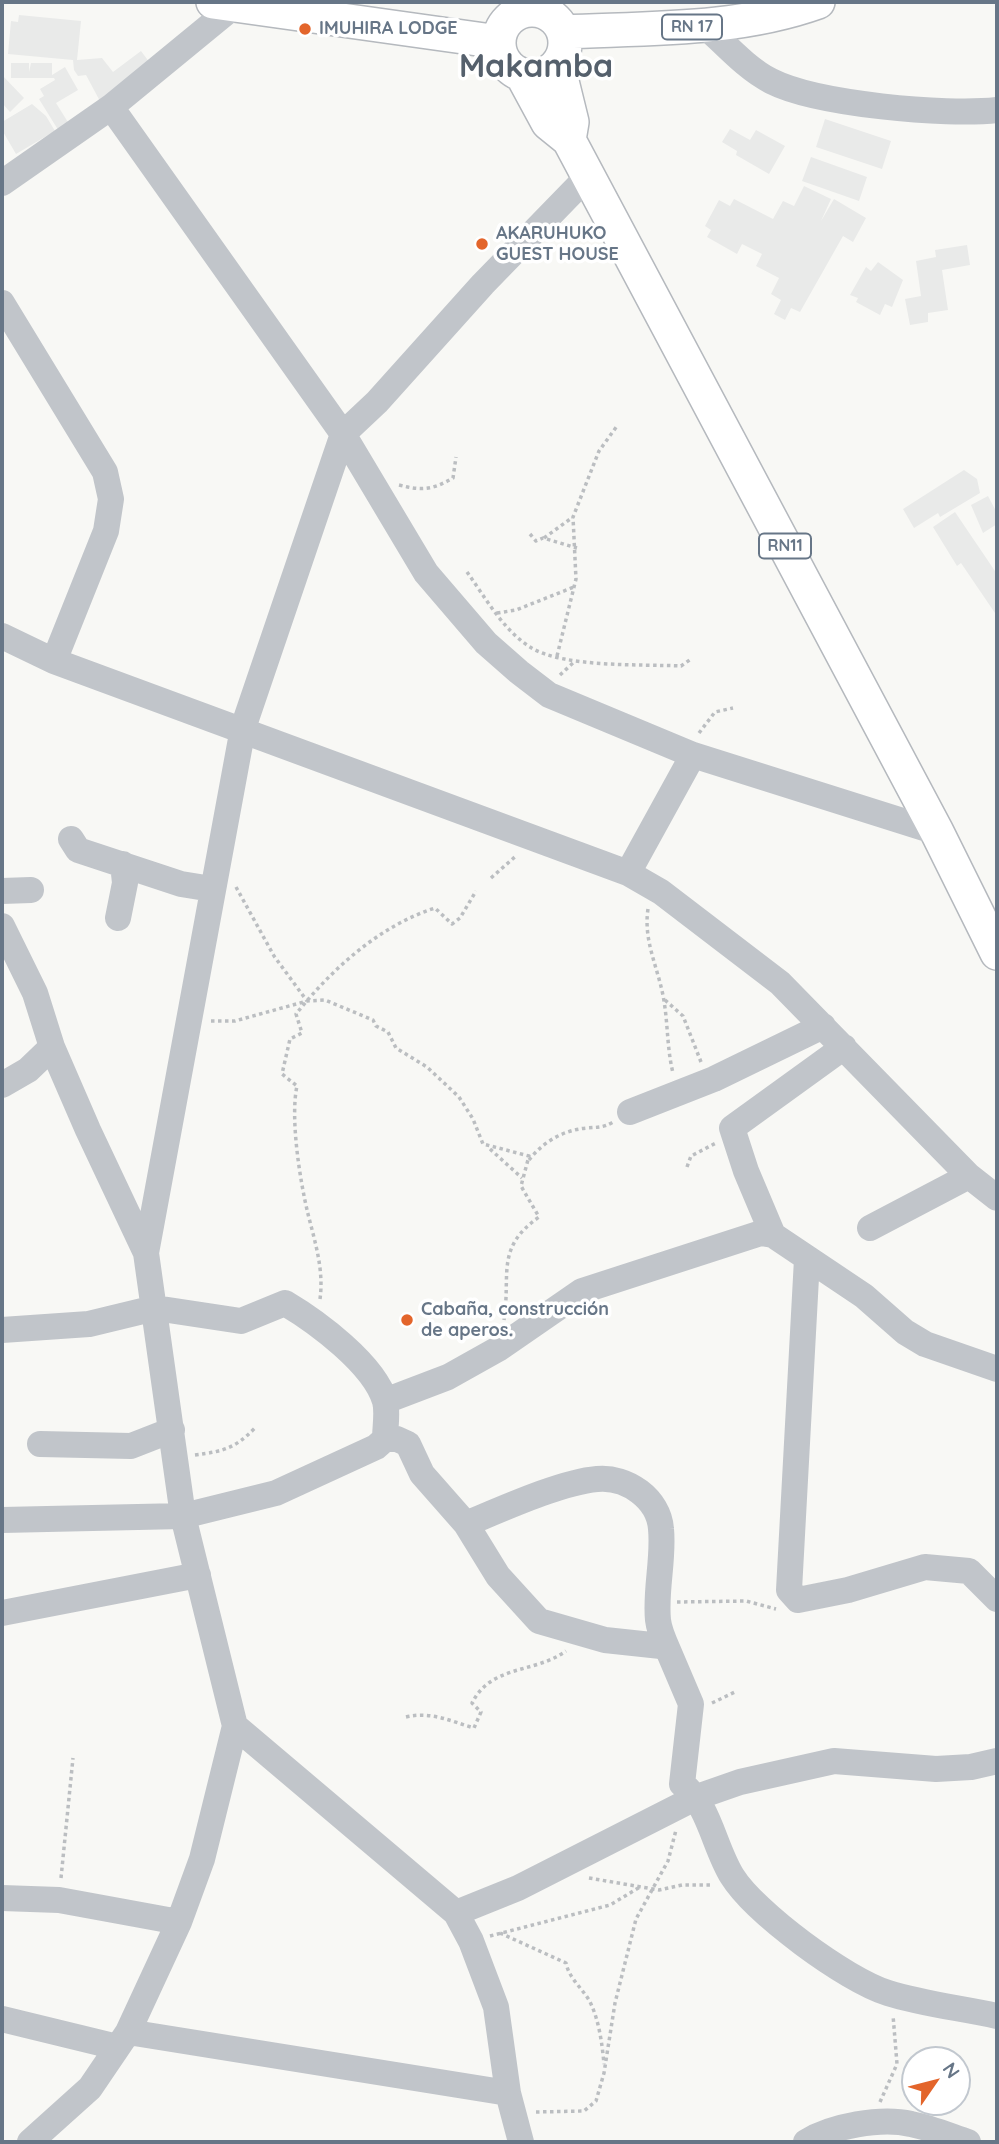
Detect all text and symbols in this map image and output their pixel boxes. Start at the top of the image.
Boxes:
road number: RN 17 [662,15,722,40]
place label: IMUHIRA LODGE [319,18,457,40]
marker: IMUHIRA LODGE [297,21,313,37]
district label: Makamba [459,48,613,86]
place label: AKARUHUKO GUEST HOUSE [496,223,619,266]
marker: AKARUHUKO GUEST HOUSE [474,236,490,252]
road number: RN11 [759,534,811,558]
place label: Cabaña, construcción de aperos. [421,1299,609,1342]
marker: Cabaña, construcción de aperos. [399,1312,415,1328]
north arrow [901,2046,971,2116]
text: N [938,2057,965,2083]

